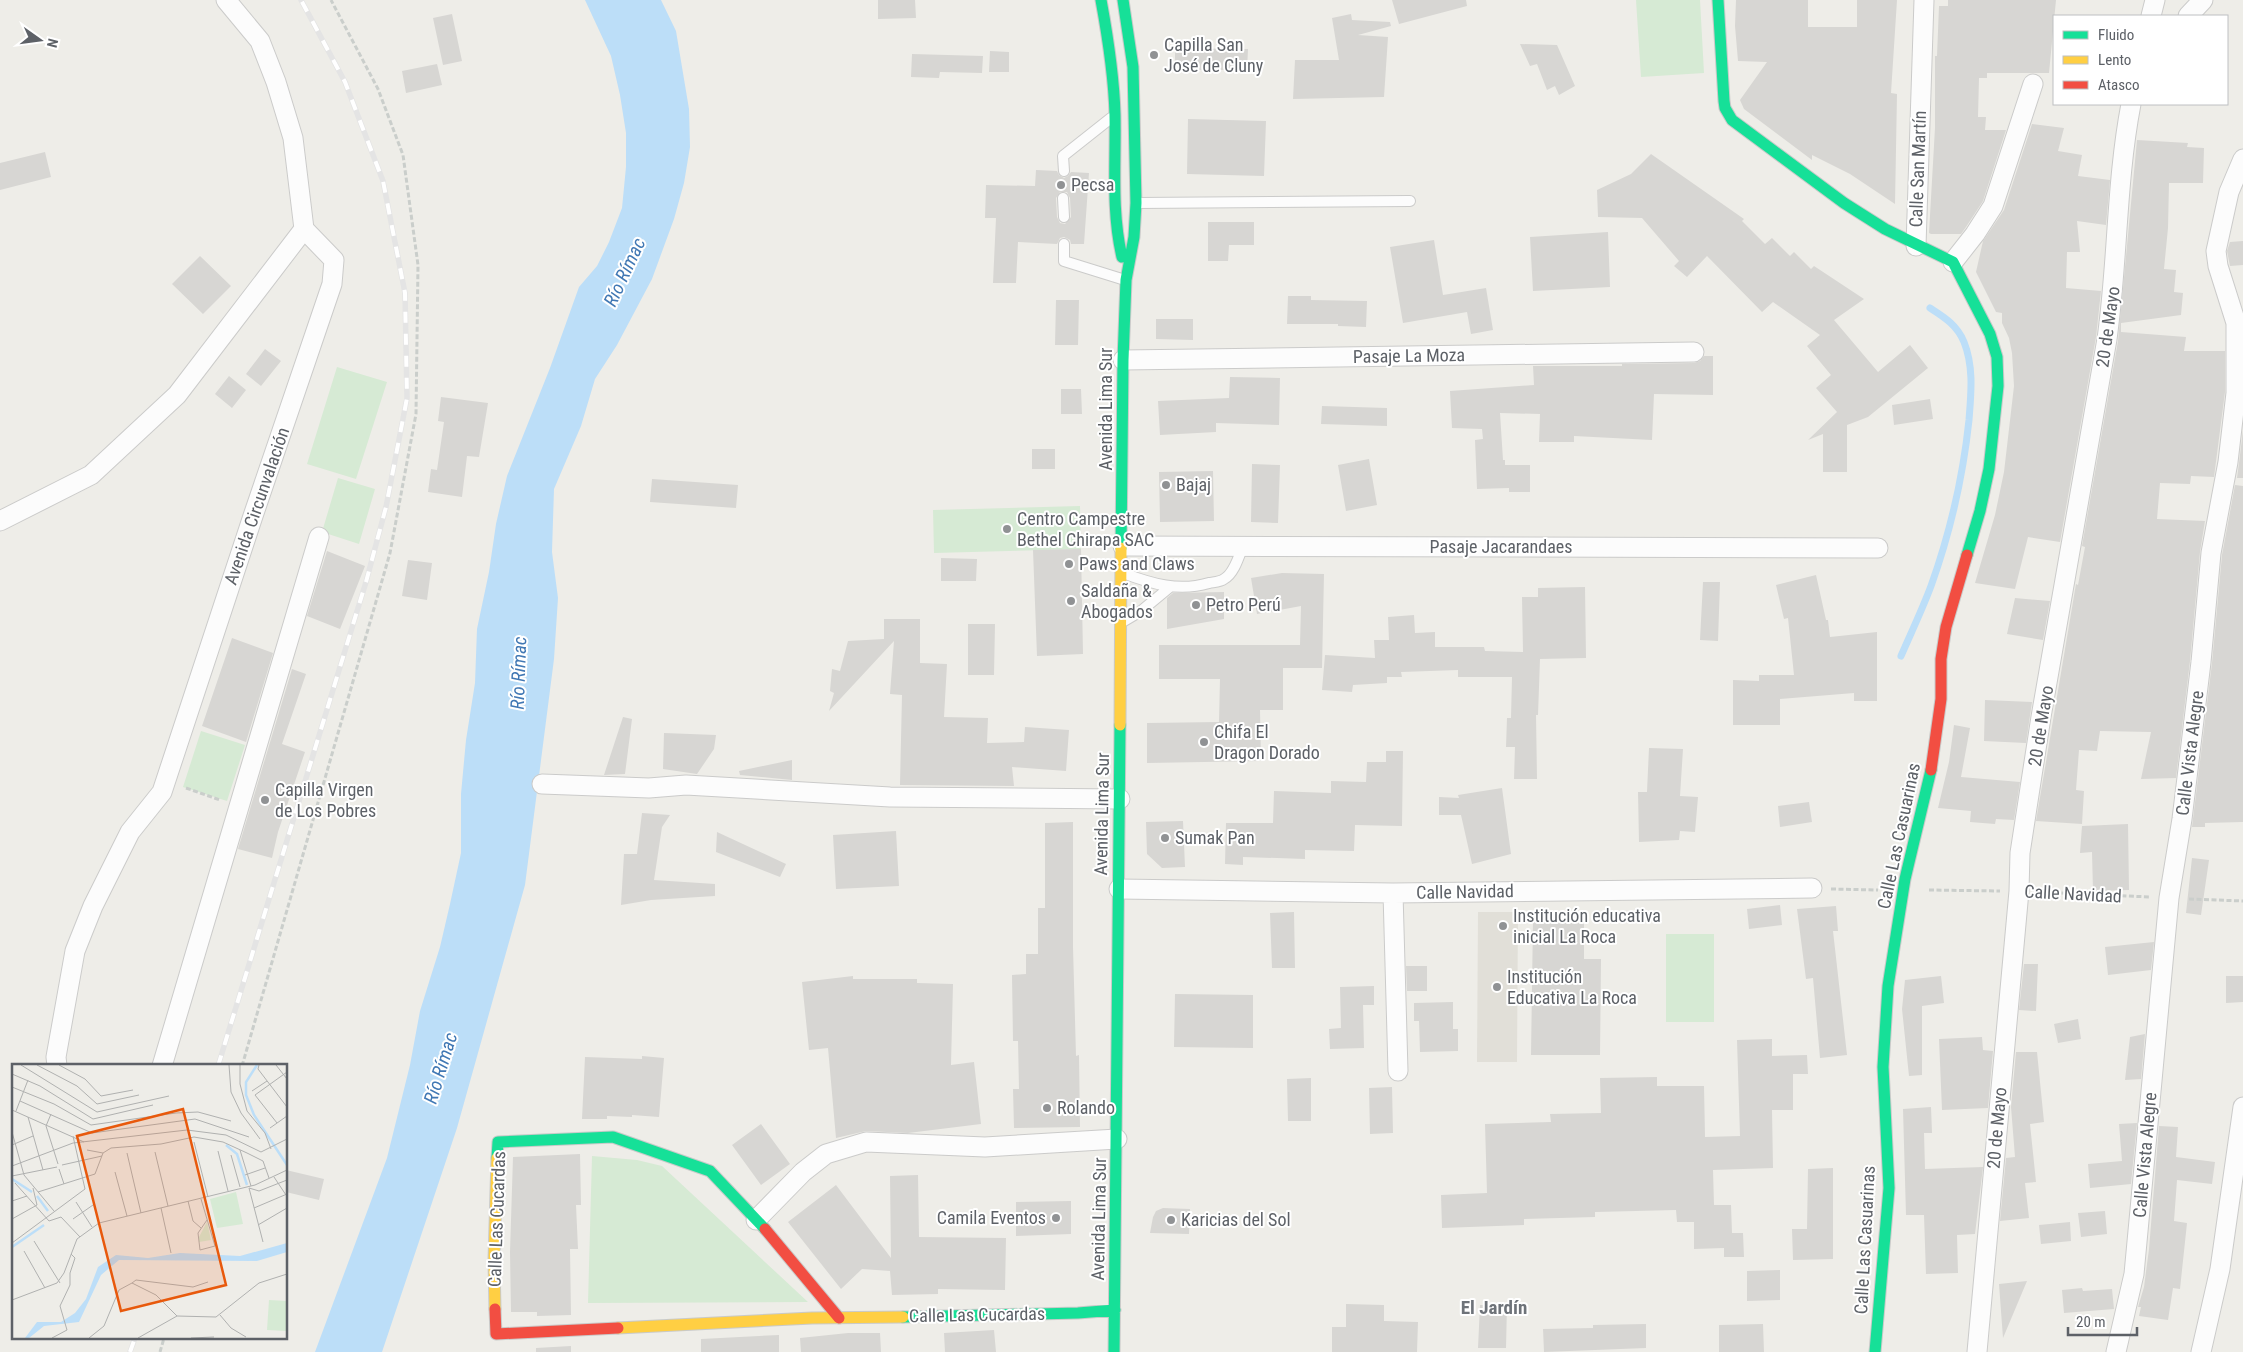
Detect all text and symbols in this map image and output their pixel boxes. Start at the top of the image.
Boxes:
north arrow [15,15,65,65]
legend [2053,15,2228,105]
text: Fluido [2098,26,2134,44]
place label: Capilla San José de Cluny [1164,34,1264,76]
text: N [44,37,61,49]
marker: Capilla San José de Cluny [1148,49,1160,61]
text: Lento [2098,51,2131,69]
text: Atasco [2098,76,2139,94]
street label: Calle San Martín [1905,110,1930,228]
place label: Pecsa [1071,174,1114,195]
marker: Pecsa [1055,179,1067,191]
water label: Río Rímac [599,234,651,310]
street label: 20 de Mayo [2091,285,2124,369]
street label: Pasaje La Moza [1353,344,1465,367]
street label: Avenida Lima Sur [1095,347,1116,471]
street label: Avenida Circunvalación [220,424,293,587]
place label: Bajaj [1176,474,1211,495]
marker: Bajaj [1160,479,1172,491]
place label: Centro Campestre Bethel Chirapa SAC [1017,508,1154,550]
marker: Centro Campestre Bethel Chirapa SAC [1001,523,1013,535]
street label: Pasaje Jacarandaes [1430,536,1572,557]
place label: Paws and Claws [1079,553,1195,574]
marker: Paws and Claws [1063,558,1075,570]
place label: Saldaña & Abogados [1081,580,1153,622]
place label: Petro Perú [1206,594,1281,615]
marker: Saldaña & Abogados [1065,595,1077,607]
marker: Petro Perú [1190,599,1202,611]
water label: Río Rímac [506,636,531,710]
street label: 20 de Mayo [2024,684,2057,768]
street label: Calle Vista Alegre [2171,689,2208,817]
place label: Chifa El Dragon Dorado [1214,721,1320,763]
marker: Chifa El Dragon Dorado [1198,736,1210,748]
street label: Avenida Lima Sur [1090,752,1113,876]
street label: Calle Las Casuarinas [1873,761,1924,911]
place label: Capilla Virgen de Los Pobres [275,779,376,821]
marker: Capilla Virgen de Los Pobres [259,794,271,806]
place label: Sumak Pan [1175,827,1255,848]
marker: Sumak Pan [1159,832,1171,844]
street label: Calle Navidad [1416,880,1514,903]
street label: Calle Navidad [2024,880,2122,907]
place label: Institución educativa inicial La Roca [1513,905,1661,947]
marker: Institución educativa inicial La Roca [1497,920,1509,932]
place label: Institución Educativa La Roca [1507,966,1637,1008]
marker: Institución Educativa La Roca [1491,981,1503,993]
water label: Río Rímac [419,1029,462,1106]
inset map [12,1064,288,1340]
street label: 20 de Mayo [1982,1086,2011,1170]
street label: Calle Vista Alegre [2129,1091,2160,1219]
place label: Rolando [1057,1097,1115,1118]
marker: Rolando [1041,1102,1053,1114]
street label: Calle Las Cucardas [484,1151,509,1287]
street label: Avenida Lima Sur [1087,1157,1110,1281]
street label: Calle Las Casuarinas [1850,1165,1879,1315]
place label: Camila Eventos [937,1207,1046,1228]
place label: Karicias del Sol [1181,1209,1291,1230]
marker: Camila Eventos [1050,1212,1062,1224]
marker: Karicias del Sol [1165,1214,1177,1226]
district label: El Jardín [1461,1296,1527,1319]
street label: Calle Las Cucardas [909,1303,1045,1326]
scale bar [2068,1304,2137,1336]
text: 20 m [2076,1313,2106,1331]

